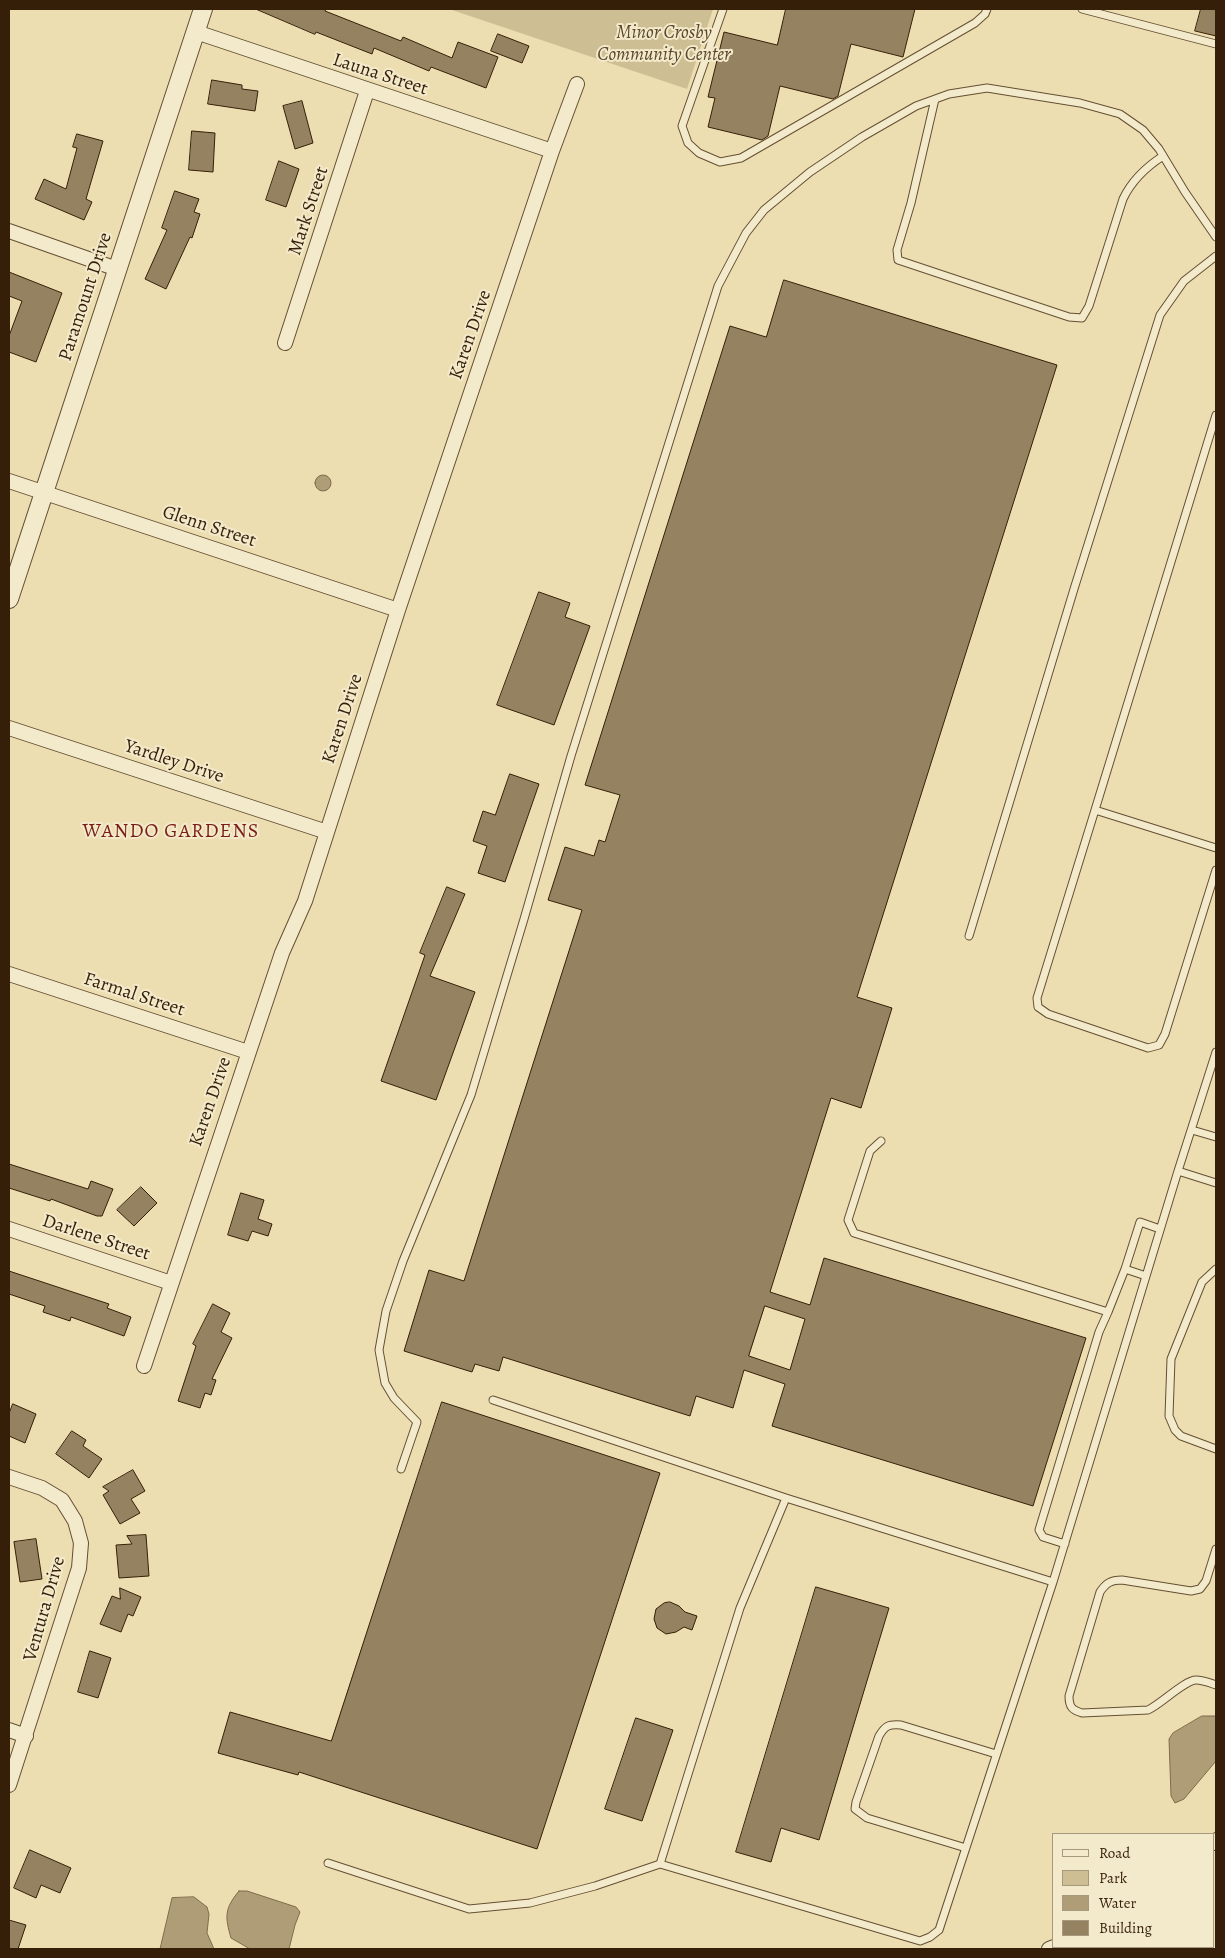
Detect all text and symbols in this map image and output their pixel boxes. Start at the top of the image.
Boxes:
park label: Minor Crosby Community Center [597,22,731,66]
street label: Launa Street [330,49,430,101]
street label: Mark Street [284,164,334,258]
street label: Paramount Drive [55,230,117,364]
street label: Karen Drive [445,287,497,383]
street label: Glenn Street [159,501,259,553]
street label: Karen Drive [318,671,368,767]
street label: Yardley Drive [121,735,227,789]
district label: WANDO GARDENS [81,820,261,844]
street label: Farmal Street [81,968,187,1022]
street label: Karen Drive [185,1054,237,1150]
street label: Darlene Street [39,1210,153,1266]
street label: Ventura Drive [19,1554,71,1664]
legend [1052,1833,1215,1948]
text: Road [1099,1843,1130,1863]
text: Park [1099,1868,1127,1888]
text: Water [1099,1893,1136,1913]
text: Building [1099,1918,1152,1938]

